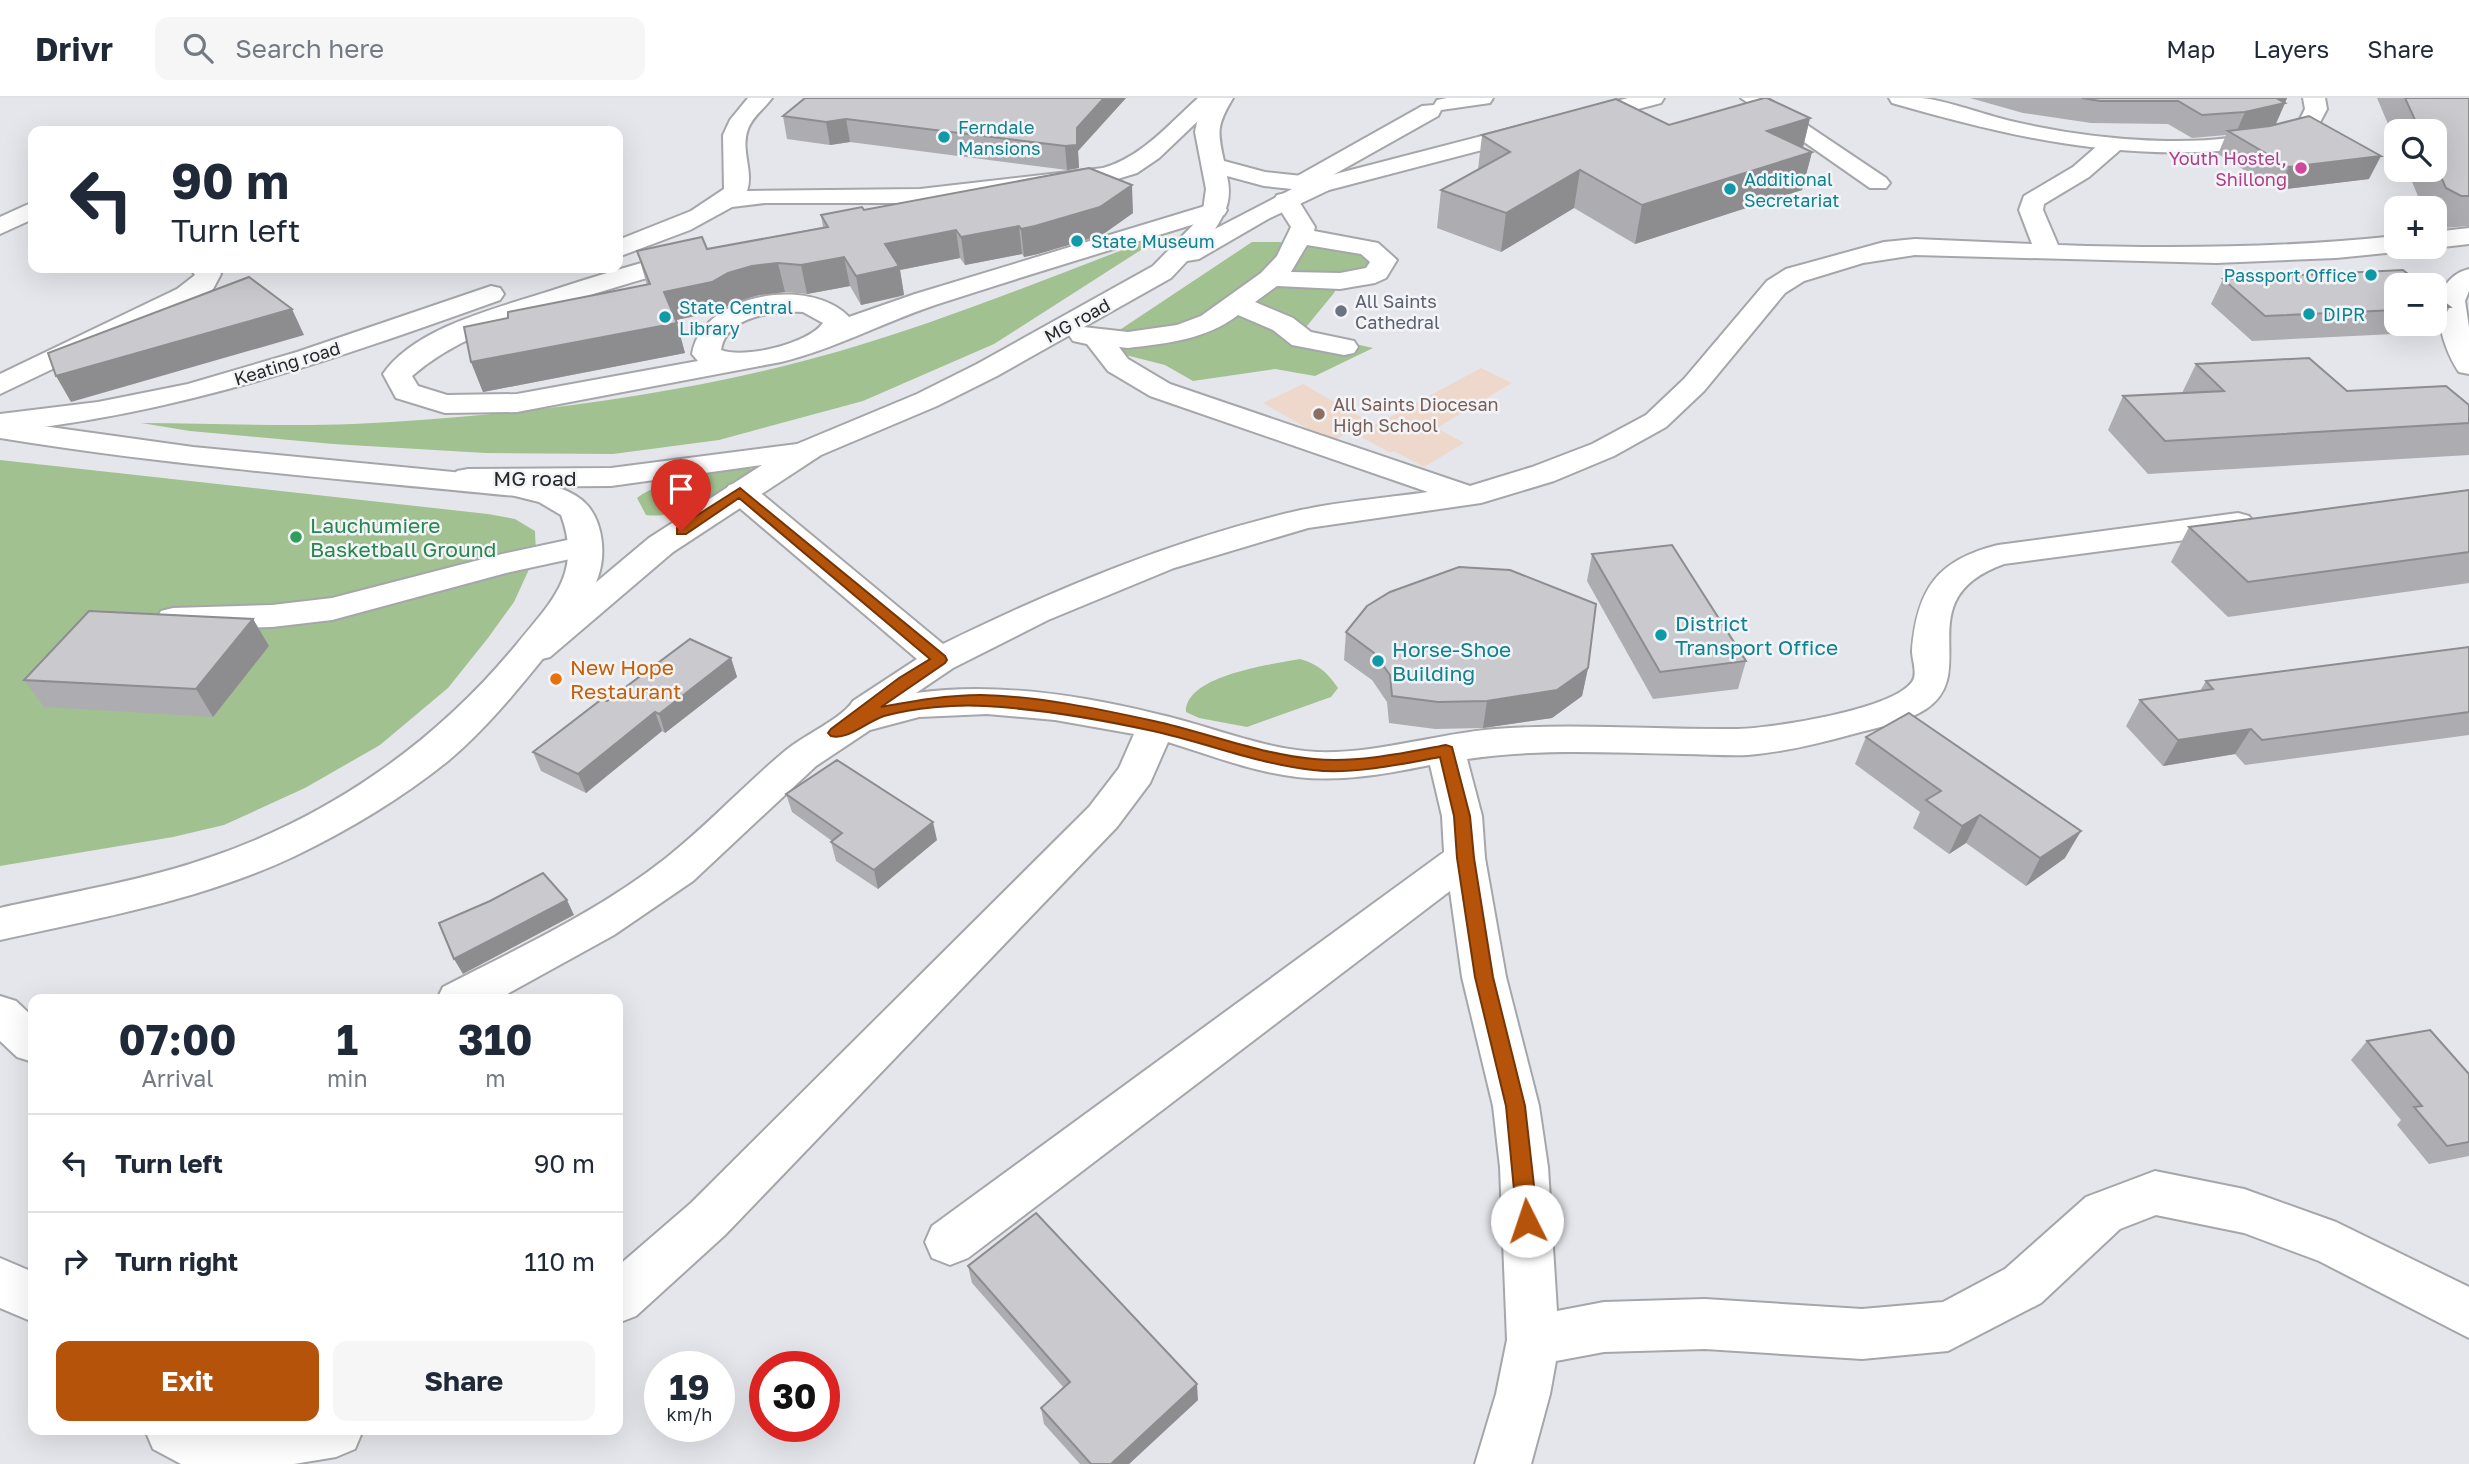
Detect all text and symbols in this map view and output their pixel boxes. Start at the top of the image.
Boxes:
search box [155,17,645,80]
text: Drivr [35,29,113,68]
icon: search [179,29,217,67]
text: Search here [235,33,384,64]
text: Map [2166,34,2215,63]
text: Layers [2253,34,2329,63]
text: Share [2367,34,2434,63]
place label: Ferndale Mansions [958,116,1041,159]
map controls [2384,119,2447,336]
button: search [2384,119,2447,182]
marker: Ferndale Mansions [936,129,952,145]
place label: Youth Hostel, Shillong [2169,147,2287,190]
text: 90 m [171,151,289,210]
icon: left [56,154,147,245]
marker: Youth Hostel, Shillong [2293,160,2309,176]
place label: Additional Secretariat [1744,168,1839,211]
marker: Additional Secretariat [1722,181,1738,197]
button: + [2384,196,2447,259]
text: Turn left [171,211,300,249]
place label: State Museum [1091,230,1215,252]
marker: State Museum [1069,233,1085,249]
place label: Passport Office [2223,264,2357,286]
marker: Passport Office [2363,267,2379,283]
button: − [2384,273,2447,336]
place label: All Saints Cathedral [1355,290,1440,333]
street label: MG road [1040,293,1114,347]
place label: State Central Library [679,296,793,339]
marker: All Saints Cathedral [1333,303,1349,319]
place label: DIPR [2323,303,2365,325]
marker: DIPR [2301,306,2317,322]
marker: State Central Library [657,309,673,325]
street label: Keating road [231,336,343,390]
place label: All Saints Diocesan High School [1333,393,1499,436]
marker: All Saints Diocesan High School [1311,406,1327,422]
pin [651,459,711,531]
street label: MG road [493,465,577,491]
icon: arrive [662,470,700,508]
place label: Lauchumiere Basketball Ground [310,512,496,562]
marker: Lauchumiere Basketball Ground [288,529,304,545]
place label: District Transport Office [1675,610,1838,660]
marker: District Transport Office [1653,627,1669,643]
place label: Horse-Shoe Building [1392,636,1511,686]
marker: Horse-Shoe Building [1370,653,1386,669]
place label: New Hope Restaurant [570,654,681,704]
marker: New Hope Restaurant [548,671,564,687]
text: 07:00 [118,1014,237,1064]
text: 1 [337,1014,358,1064]
text: 310 [458,1014,533,1064]
text: Arrival [141,1064,214,1092]
text: min [327,1064,368,1092]
text: m [485,1064,505,1092]
icon: left [56,1144,94,1182]
text: Turn left [115,1148,223,1179]
text: 90 m [534,1148,595,1179]
position arrow [1490,1184,1564,1258]
icon: right [56,1242,94,1280]
text: Turn right [115,1246,238,1277]
text: 110 m [524,1246,595,1277]
button: Exit [56,1341,319,1421]
button: Share [333,1341,595,1421]
speed limit sign: 30 [749,1351,840,1442]
text: 19 [669,1366,710,1408]
text: km/h [667,1403,712,1425]

